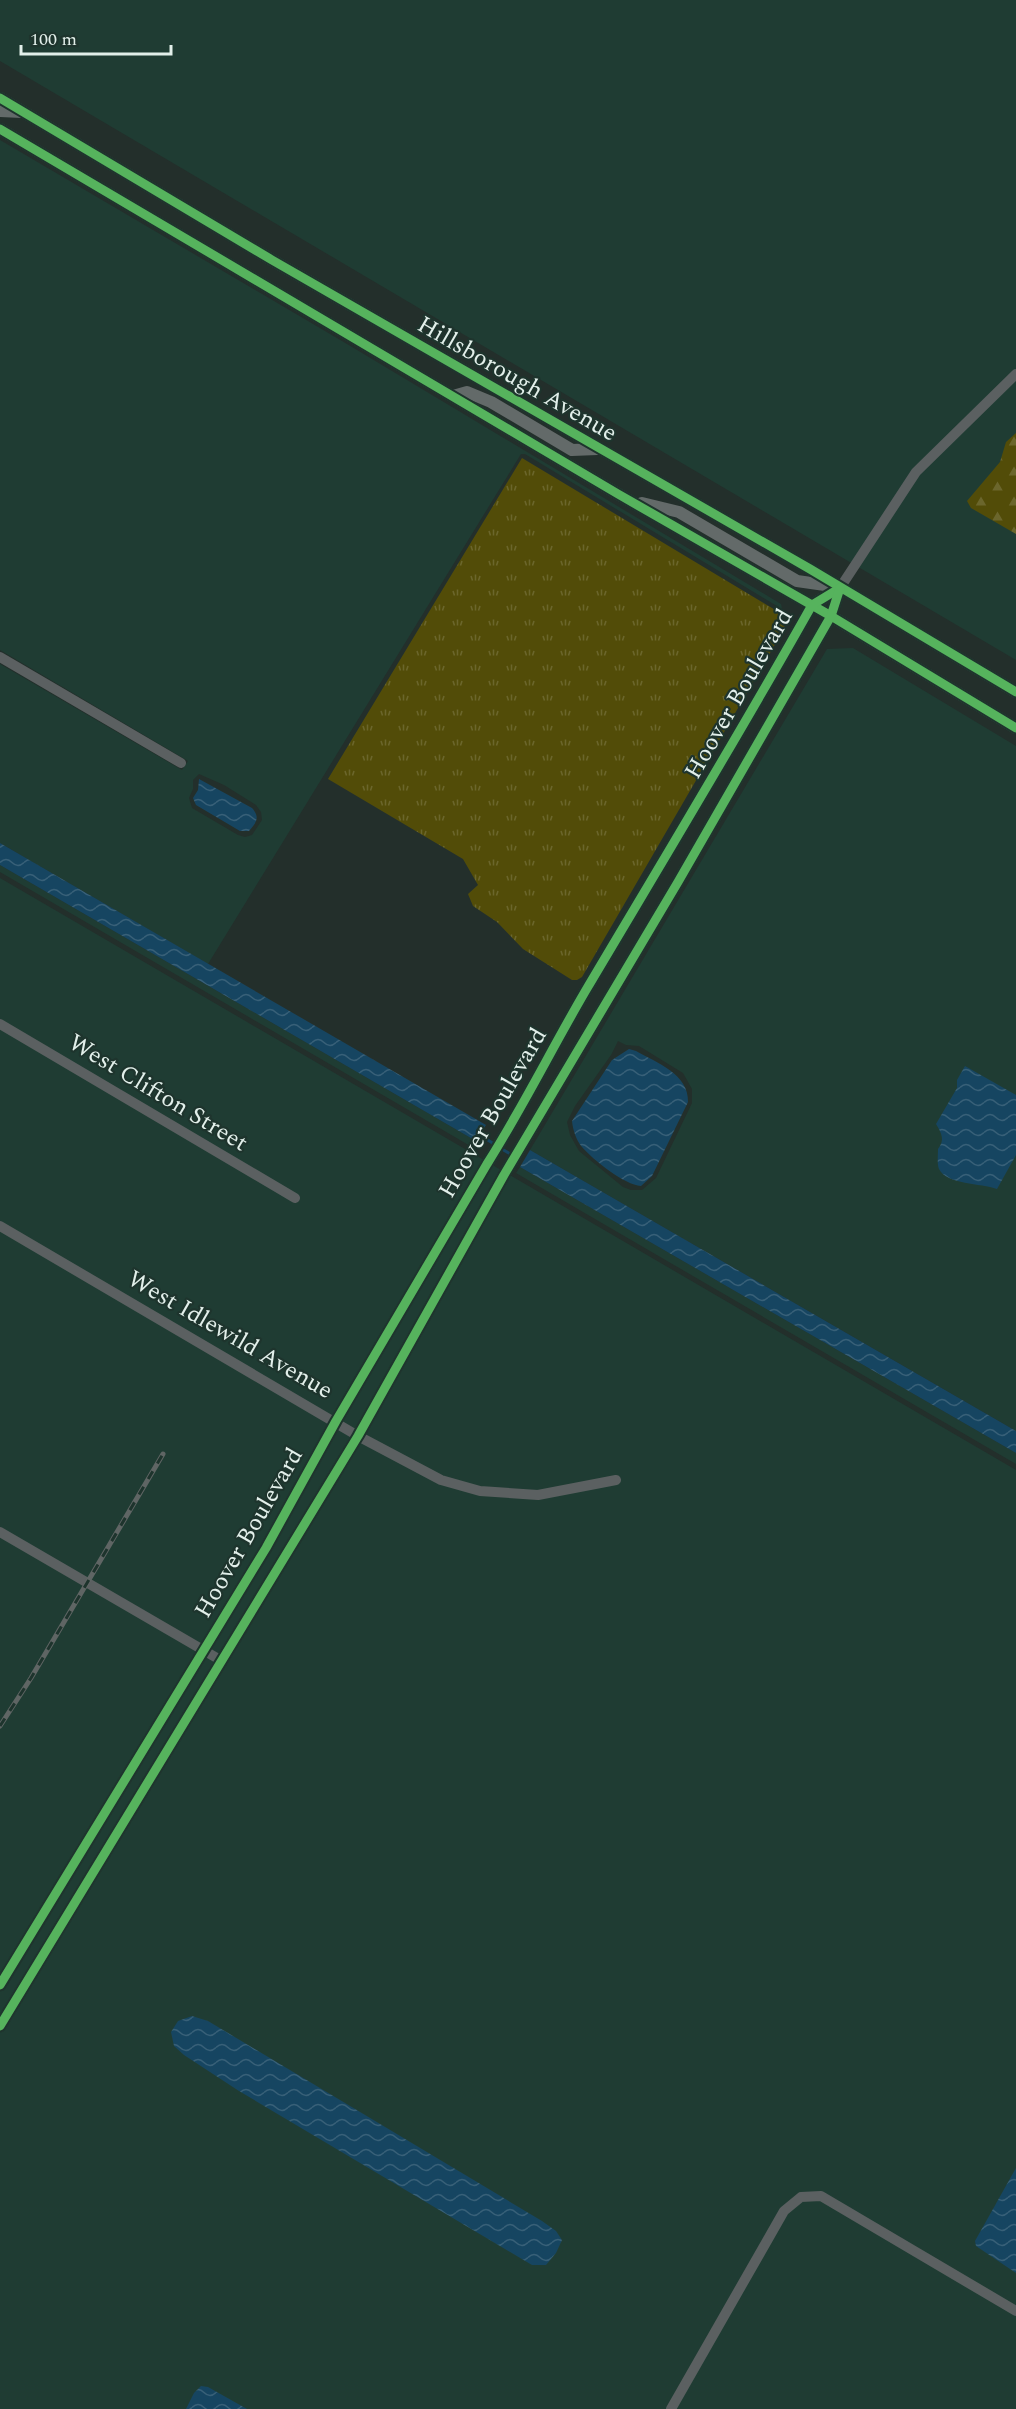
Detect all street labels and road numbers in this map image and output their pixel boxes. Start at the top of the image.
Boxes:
street label: Hillsborough Avenue [410,307,624,451]
street label: Hoover Boulevard [676,602,802,786]
street label: Hoover Boulevard [430,1021,556,1205]
street label: West Clifton Street [61,1025,255,1161]
street label: West Idlewild Avenue [121,1261,339,1409]
street label: Hoover Boulevard [186,1441,312,1625]

